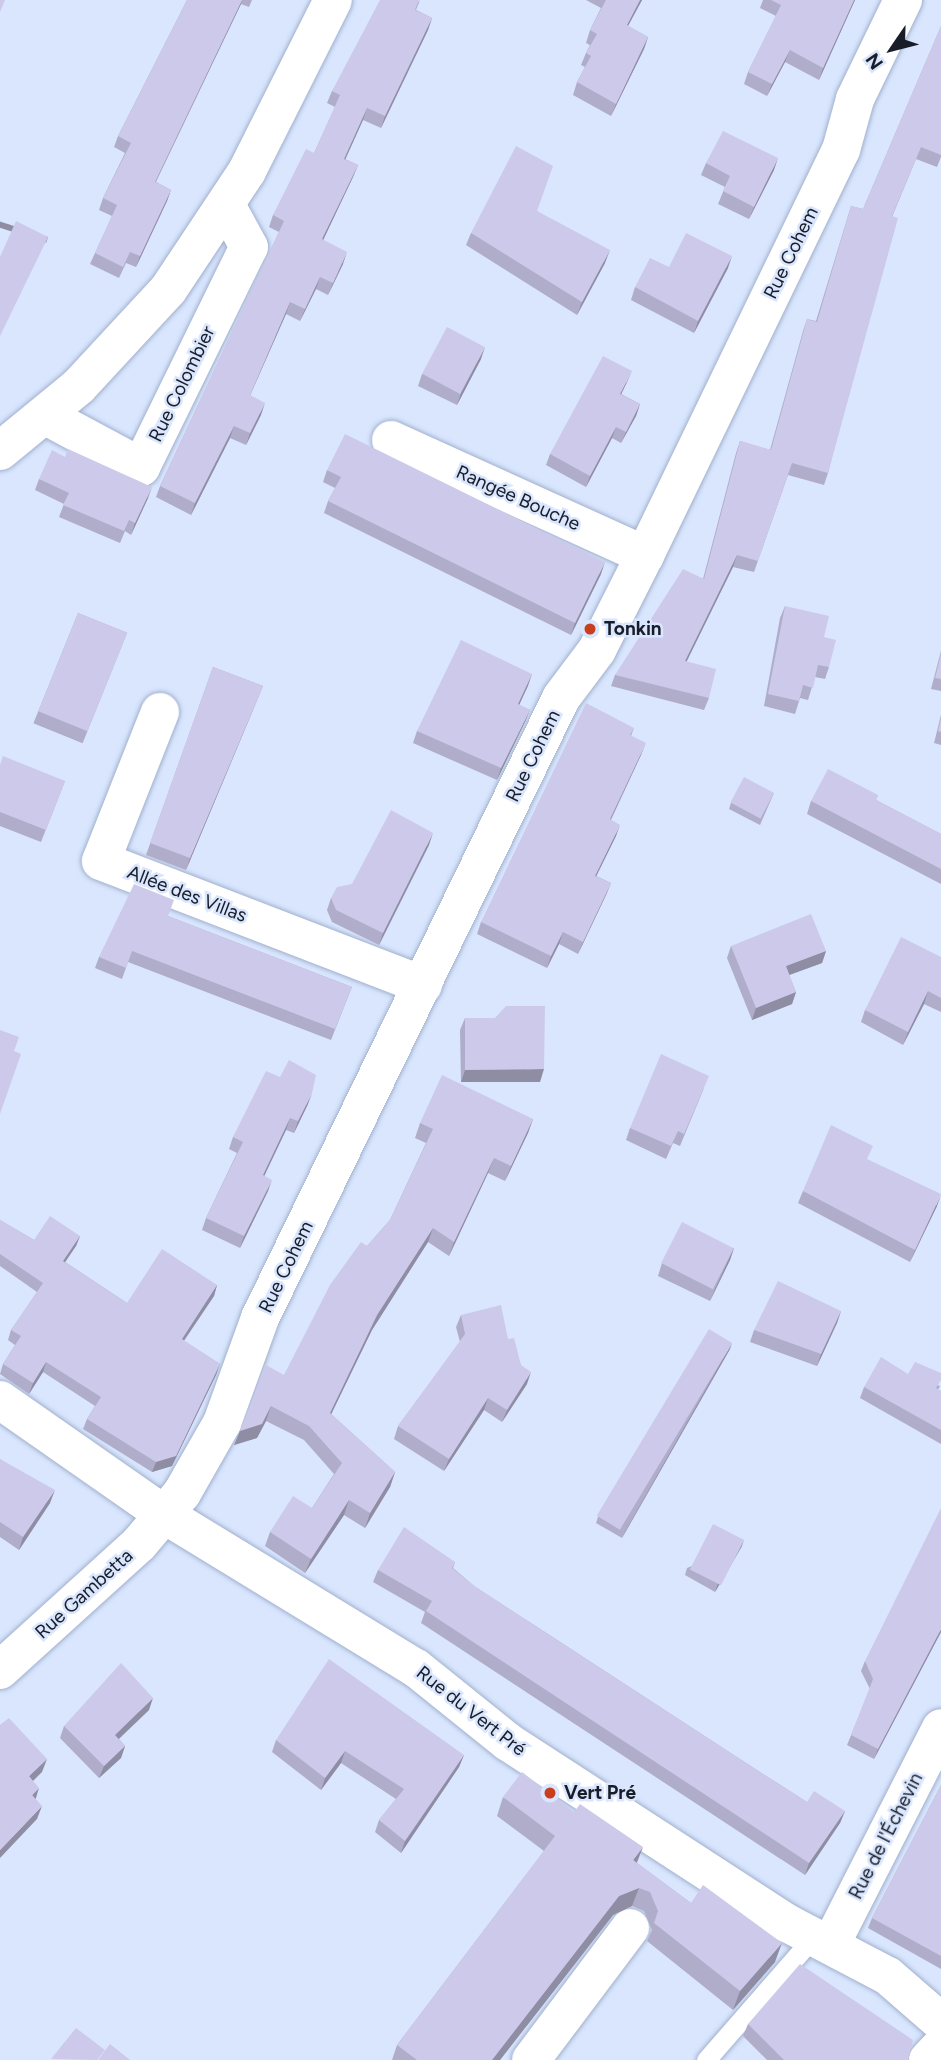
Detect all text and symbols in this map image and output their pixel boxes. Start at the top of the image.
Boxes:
north arrow [857,14,927,84]
text: N [861,49,888,74]
street label: Rue Cohem [759,203,823,303]
street label: Rue Colombier [144,322,220,446]
street label: Rangée Bouche [452,460,584,536]
place label: Tonkin [604,618,662,640]
marker: Tonkin [582,621,598,637]
street label: Rue Cohem [501,706,565,806]
street label: Allée des Villas [124,861,250,927]
street label: Rue Cohem [254,1217,318,1317]
street label: Rue Gambetta [31,1544,137,1644]
street label: Rue du Vert Pré [412,1661,530,1761]
street label: Rue de l'Échevin [844,1769,928,1903]
place label: Vert Pré [564,1782,636,1804]
marker: Vert Pré [542,1785,558,1801]

